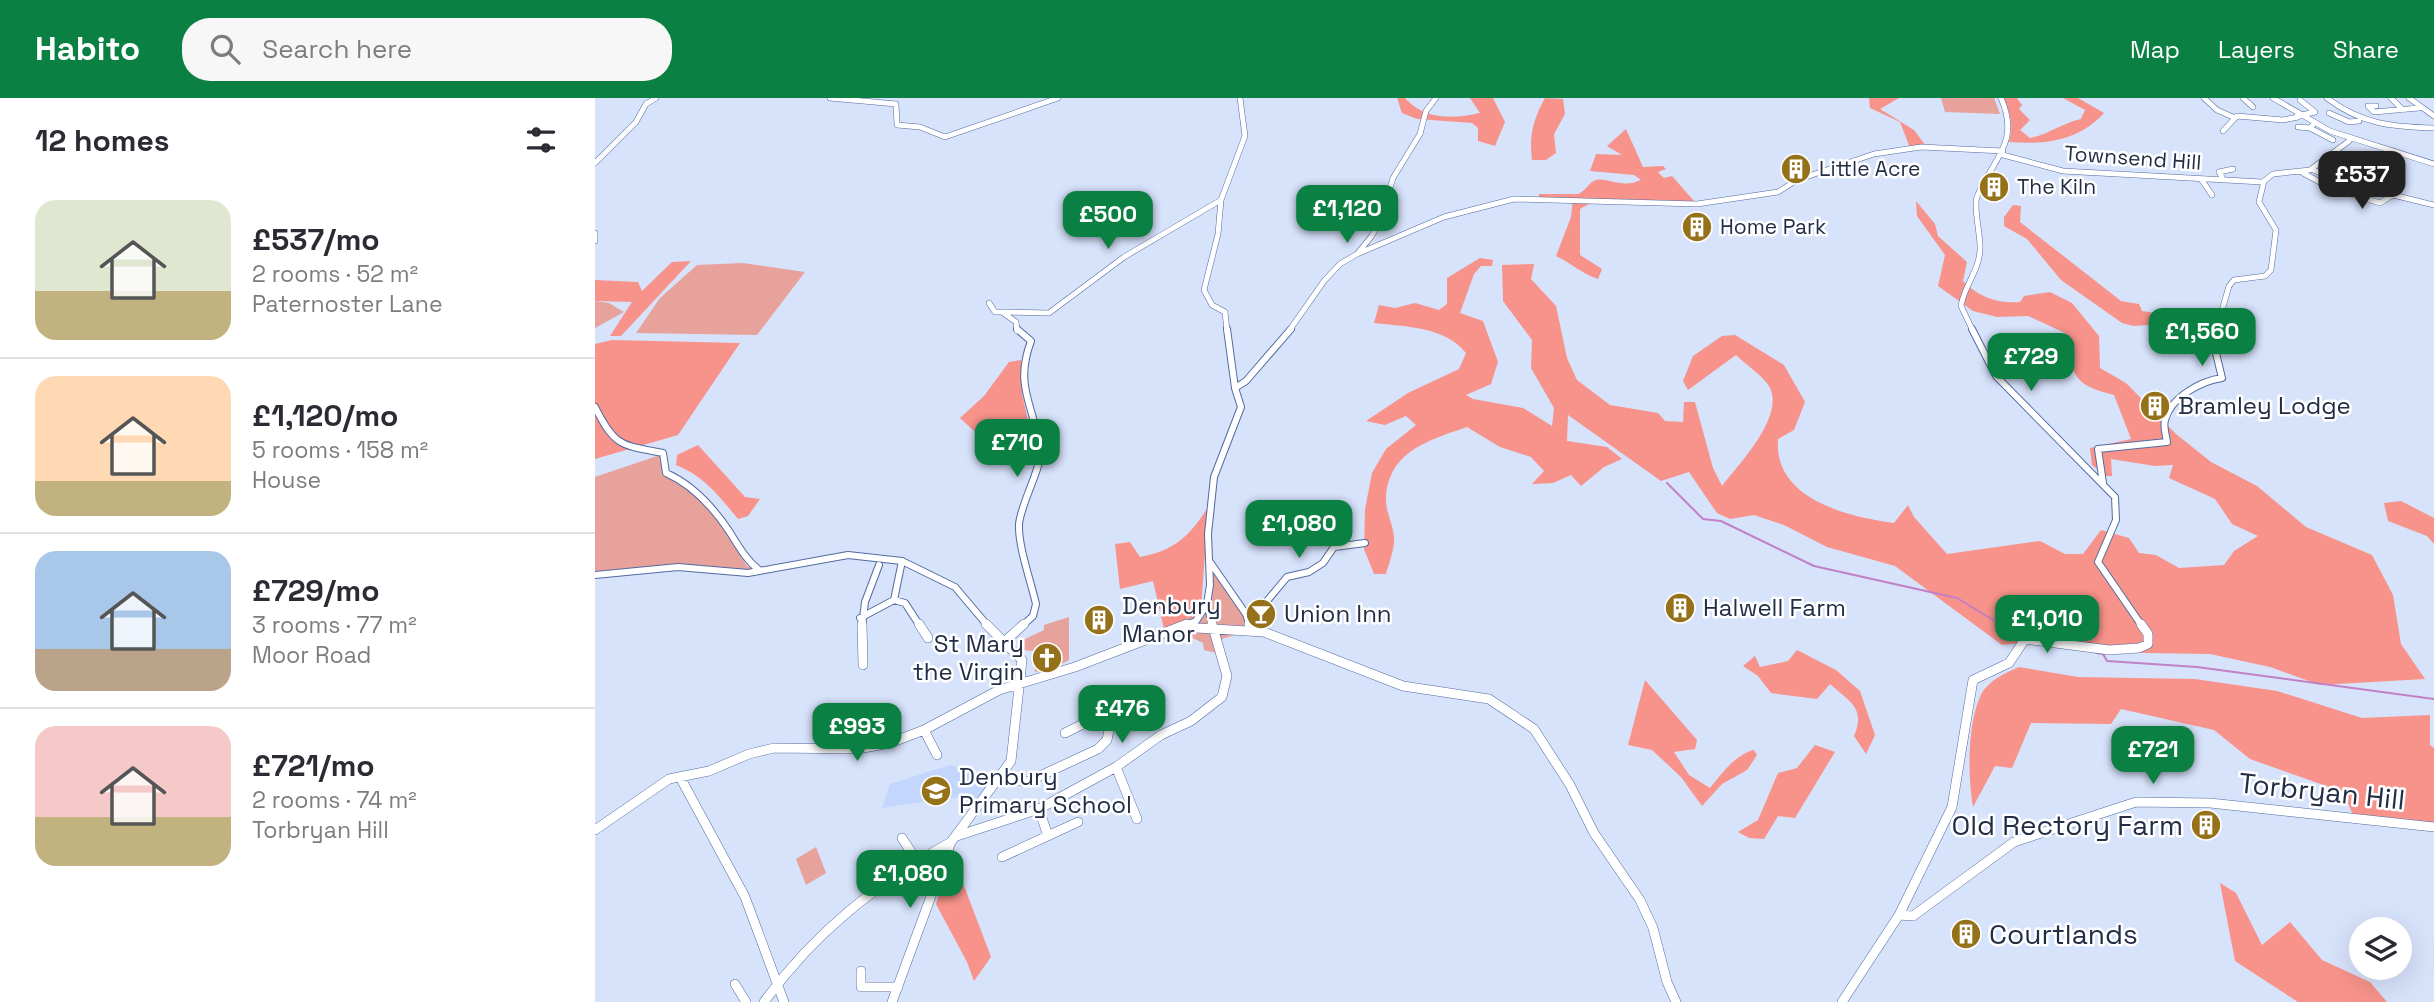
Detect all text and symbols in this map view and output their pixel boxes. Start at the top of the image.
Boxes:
search box [182,18,672,81]
text: Habito [35,28,140,70]
icon: search [206,30,244,68]
text: Search here [262,32,412,66]
text: Map [2130,34,2180,65]
text: Layers [2218,34,2295,65]
text: Share [2333,34,2399,65]
text: 12 homes [35,121,170,160]
icon: filters [522,121,560,159]
street label: Townsend Hill [2064,139,2202,176]
building icon: Little Acre [1779,152,1813,186]
pin: £537 [2321,152,2403,211]
place label: Little Acre [1819,155,1920,182]
text: £537 [2334,159,2390,189]
building icon: The Kiln [1977,170,2011,204]
place label: The Kiln [2017,173,2096,200]
pin: £1,120 [1290,186,1404,245]
pin: £500 [1067,192,1149,251]
text: £1,120 [1312,193,1382,223]
text: £500 [1079,199,1137,229]
building icon: Home Park [1680,210,1714,244]
place label: Home Park [1720,213,1826,240]
text: £537/mo [252,220,380,259]
icon: home [91,228,175,312]
text: 2 rooms · 52 m² [252,259,418,289]
text: Paternoster Lane [252,289,443,319]
pin: £1,560 [2145,308,2259,368]
text: £1,560 [2165,316,2239,346]
pin: £729 [1990,334,2072,393]
text: £729 [2003,341,2059,371]
building icon: Bramley Lodge [2138,389,2172,423]
place label: Bramley Lodge [2178,390,2351,421]
text: £1,120/mo [252,396,398,435]
icon: home [91,404,175,488]
pin: £710 [976,420,1058,479]
text: £710 [991,427,1043,457]
text: 5 rooms · 158 m² [252,435,428,465]
text: House [252,465,321,495]
pin: £1,080 [1242,500,1356,560]
text: £1,080 [1261,508,1337,538]
text: £729/mo [252,571,380,610]
icon: home [91,579,175,663]
place label: Denbury Manor [1122,590,1221,649]
building icon: Halwell Farm [1663,591,1697,625]
place label: Halwell Farm [1703,592,1846,623]
pin: £1,010 [1990,596,2104,655]
bar icon: Union Inn [1244,597,1278,631]
place label: Union Inn [1284,598,1392,629]
building icon: Denbury Manor [1082,603,1116,637]
text: £1,010 [2011,603,2083,633]
text: 3 rooms · 77 m² [252,610,417,640]
place label: St Mary the Virgin [913,628,1024,687]
text: Moor Road [252,640,371,670]
church icon: St Mary the Virgin [1030,641,1064,675]
pin: £476 [1081,686,1163,745]
text: £476 [1094,693,1150,723]
pin: £993 [816,704,898,763]
text: £993 [828,711,886,741]
pin: £721 [2112,726,2194,786]
text: £721 [2127,734,2179,764]
text: £721/mo [252,746,375,785]
icon: home [91,754,175,838]
place label: Denbury Primary School [959,761,1132,820]
street label: Torbryan Hill [2237,764,2407,818]
school or university icon: Denbury Primary School [919,774,953,808]
text: 2 rooms · 74 m² [252,785,417,815]
place label: Old Rectory Farm [1952,807,2183,843]
building icon: Old Rectory Farm [2189,808,2223,842]
text: Torbryan Hill [252,815,389,845]
pin: £1,080 [853,850,967,910]
text: £1,080 [872,858,948,888]
place label: Courtlands [1989,916,2138,952]
building icon: Courtlands [1949,917,1983,951]
map controls [2349,917,2412,980]
button: layers [2349,917,2412,980]

